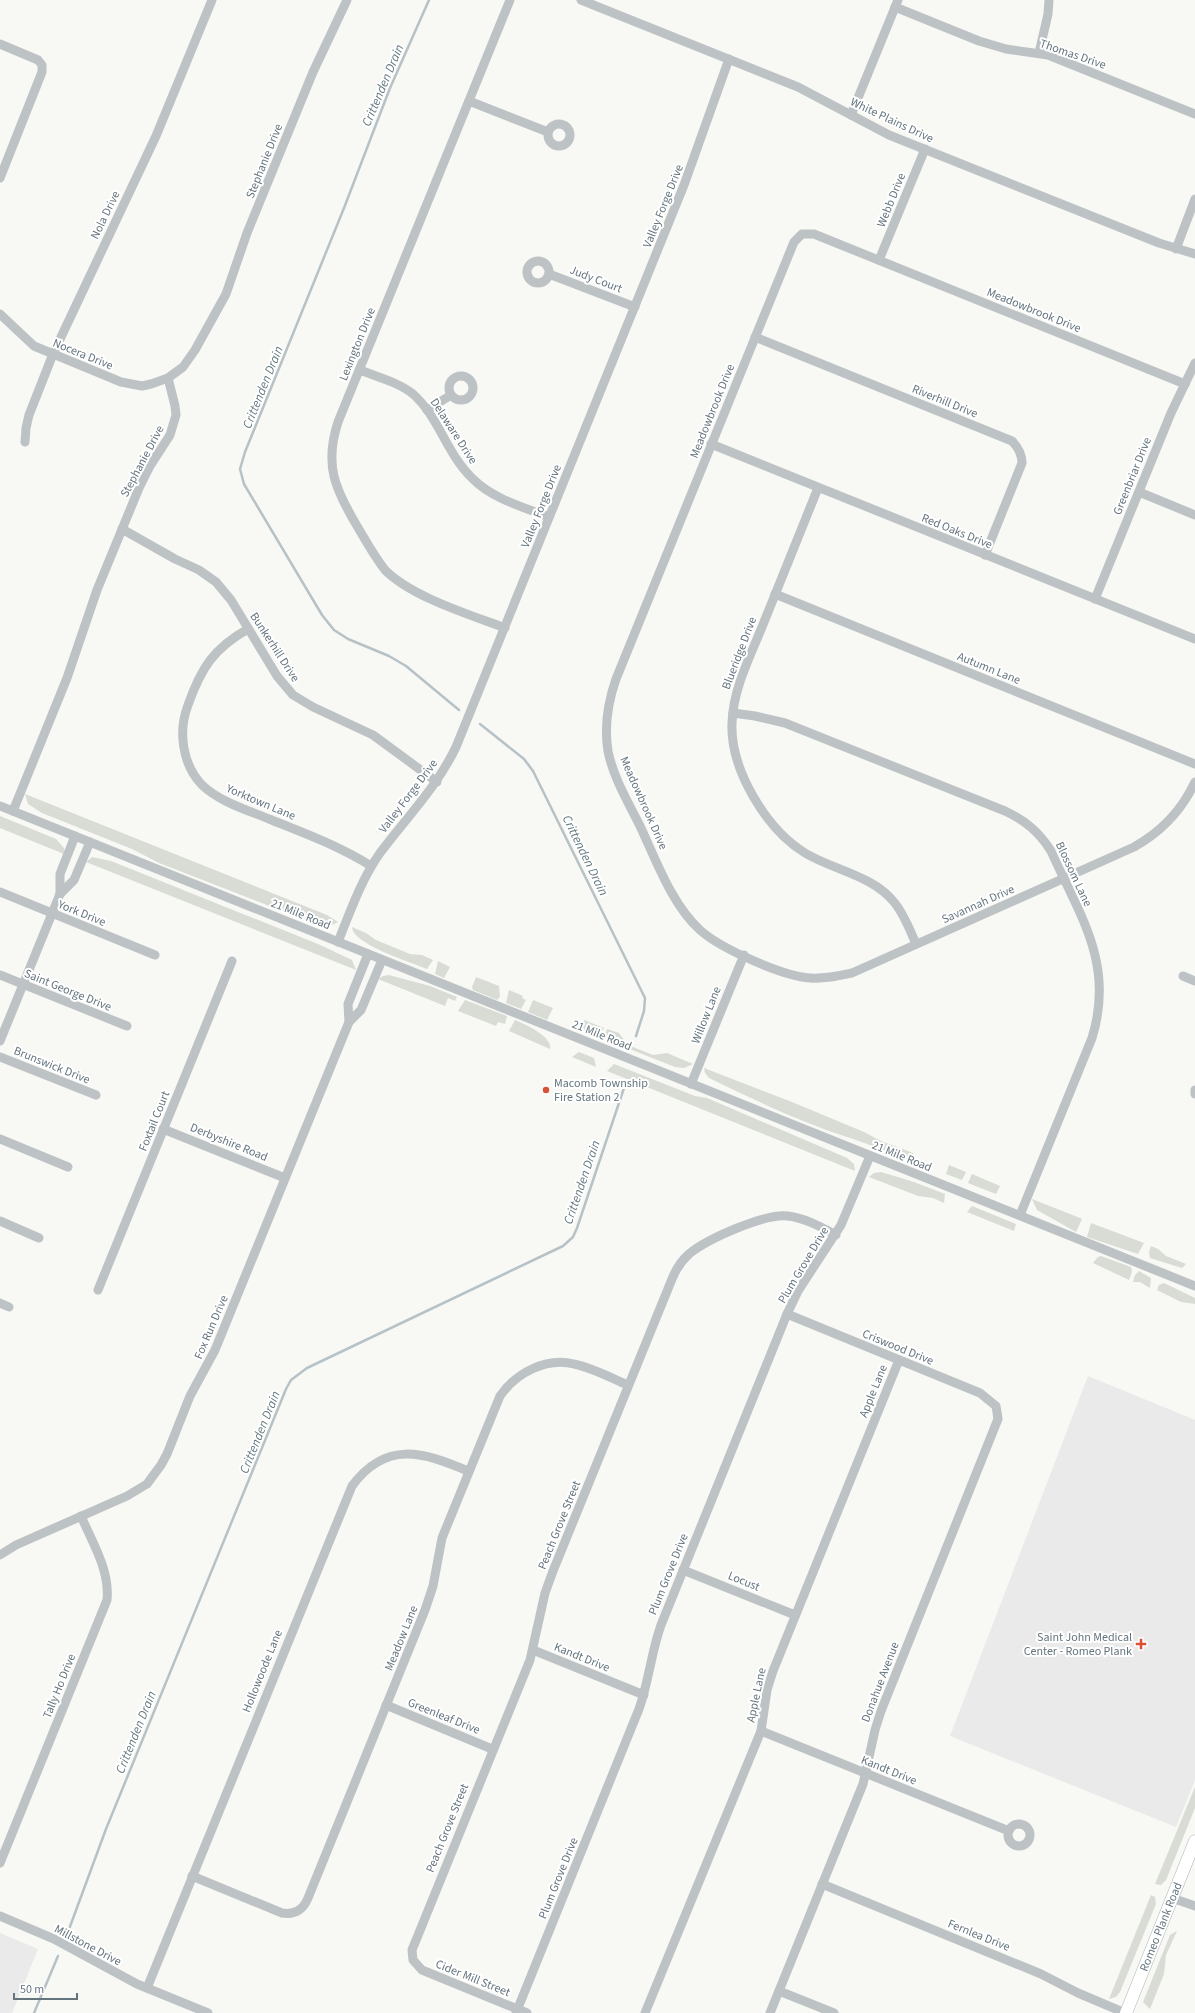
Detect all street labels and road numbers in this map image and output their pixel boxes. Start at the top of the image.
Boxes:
street label: Thomas Drive [1037,35,1108,74]
street label: White Plains Drive [847,94,936,147]
street label: Stephanie Drive [242,121,287,201]
street label: Valley Forge Drive [639,162,688,250]
street label: Webb Drive [873,171,910,230]
street label: Nola Drive [86,188,124,242]
street label: Judy Court [567,262,625,297]
street label: Meadowbrook Drive [984,284,1084,337]
street label: Lexington Drive [335,305,380,383]
street label: Nocera Drive [50,335,116,374]
street label: Meadowbrook Drive [686,361,739,461]
street label: Riverhill Drive [909,381,980,422]
street label: Delaware Drive [426,395,481,468]
street label: Stephanie Drive [116,422,169,500]
street label: Greenbriar Drive [1109,435,1156,518]
street label: Valley Forge Drive [517,462,566,550]
street label: Red Oaks Drive [919,510,995,553]
street label: Bunkerhill Drive [246,609,304,685]
street label: Blueridge Drive [718,614,761,692]
street label: Autumn Lane [955,648,1023,689]
street label: Meadowbrook Drive [615,754,672,853]
street label: Valley Forge Drive [375,756,442,837]
street label: Yorktown Lane [223,780,298,825]
street label: Blossom Lane [1051,839,1096,910]
street label: Savannah Drive [939,881,1017,928]
street label: 21 Mile Road [268,895,333,934]
street label: York Drive [54,896,108,931]
street label: Saint George Drive [22,965,114,1016]
street label: Willow Lane [687,984,726,1046]
street label: 21 Mile Road [569,1016,634,1055]
street label: Brunswick Drive [11,1042,92,1088]
street label: Foxtail Court [135,1089,174,1154]
street label: Derbyshire Road [187,1119,270,1166]
street label: 21 Mile Road [869,1137,934,1176]
street label: Plum Grove Drive [774,1224,833,1307]
street label: Fox Run Drive [190,1292,233,1362]
street label: Criswood Drive [860,1325,936,1370]
street label: Apple Lane [855,1362,892,1420]
street label: Peach Grove Street [534,1478,585,1572]
street label: Plum Grove Drive [644,1531,693,1618]
street label: Locust [725,1567,762,1596]
street label: Meadow Lane [381,1603,422,1673]
street label: Hollowoode Lane [238,1627,287,1715]
street label: Kandt Drive [551,1639,612,1676]
street label: Donahue Avenue [857,1639,904,1725]
street label: Tally Ho Drive [39,1651,80,1721]
street label: Apple Lane [742,1666,771,1724]
street label: Greenleaf Drive [405,1694,483,1739]
street label: Kandt Drive [858,1752,919,1789]
street label: Peach Grove Street [422,1781,473,1875]
street label: Plum Grove Drive [534,1835,583,1922]
street label: Romeo Plank Road [1136,1880,1187,1974]
street label: Fernlea Drive [945,1915,1013,1956]
street label: Millstone Drive [51,1921,124,1970]
street label: Cider Mill Street [433,1956,513,2001]

